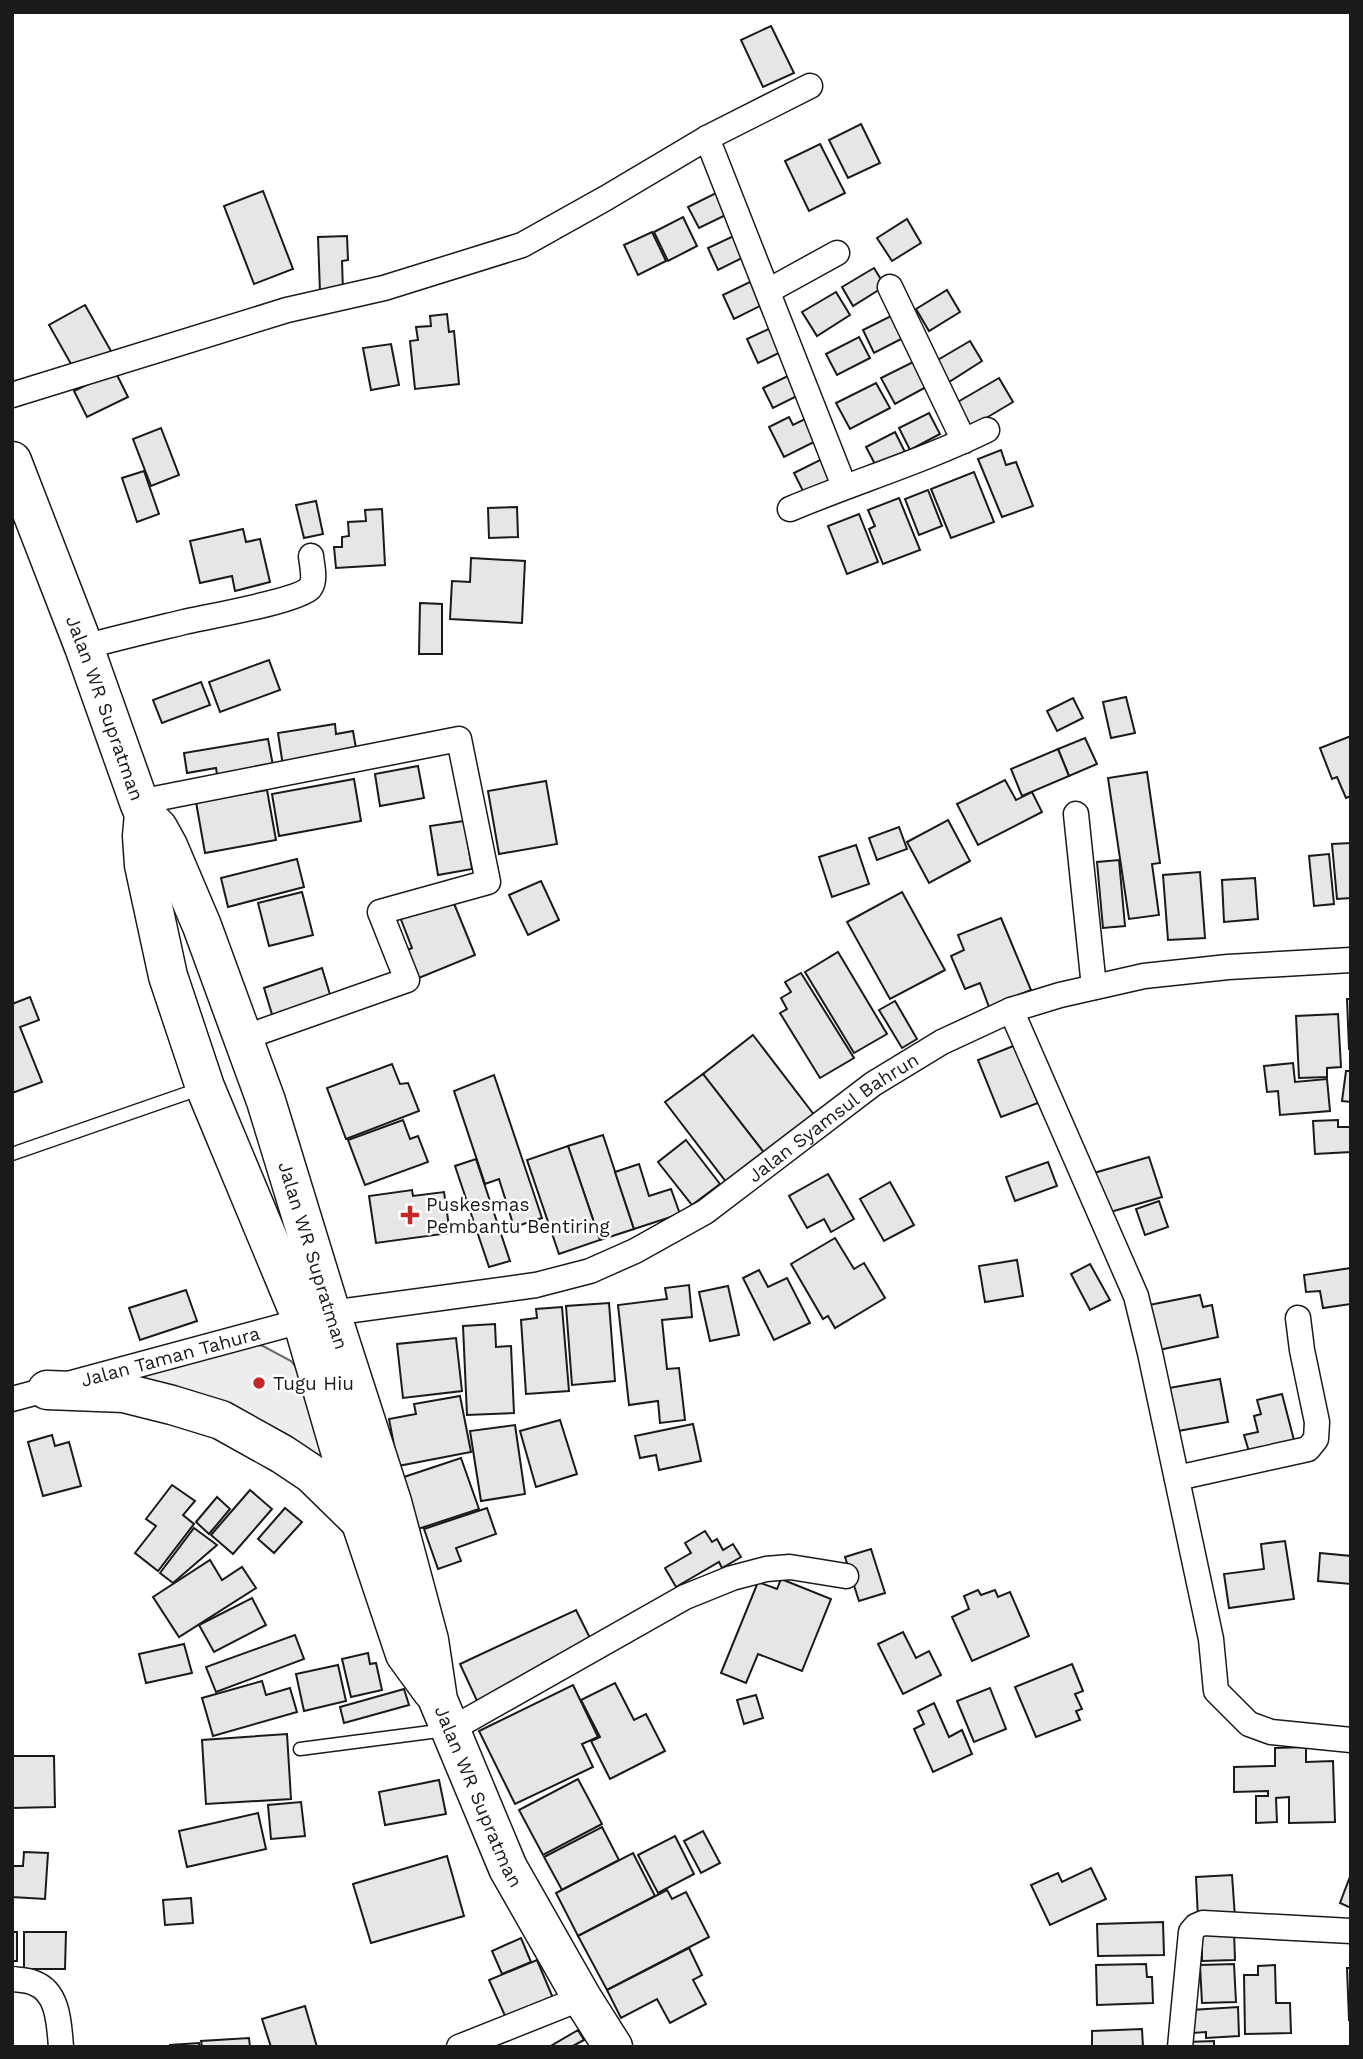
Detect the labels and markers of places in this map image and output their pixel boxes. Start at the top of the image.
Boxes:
place label: Puskesmas Pembantu Bentiring [426,1193,611,1238]
marker: Puskesmas Pembantu Bentiring [400,1205,420,1225]
place label: Tugu Hiu [273,1372,354,1395]
marker: Tugu Hiu [251,1375,267,1391]

